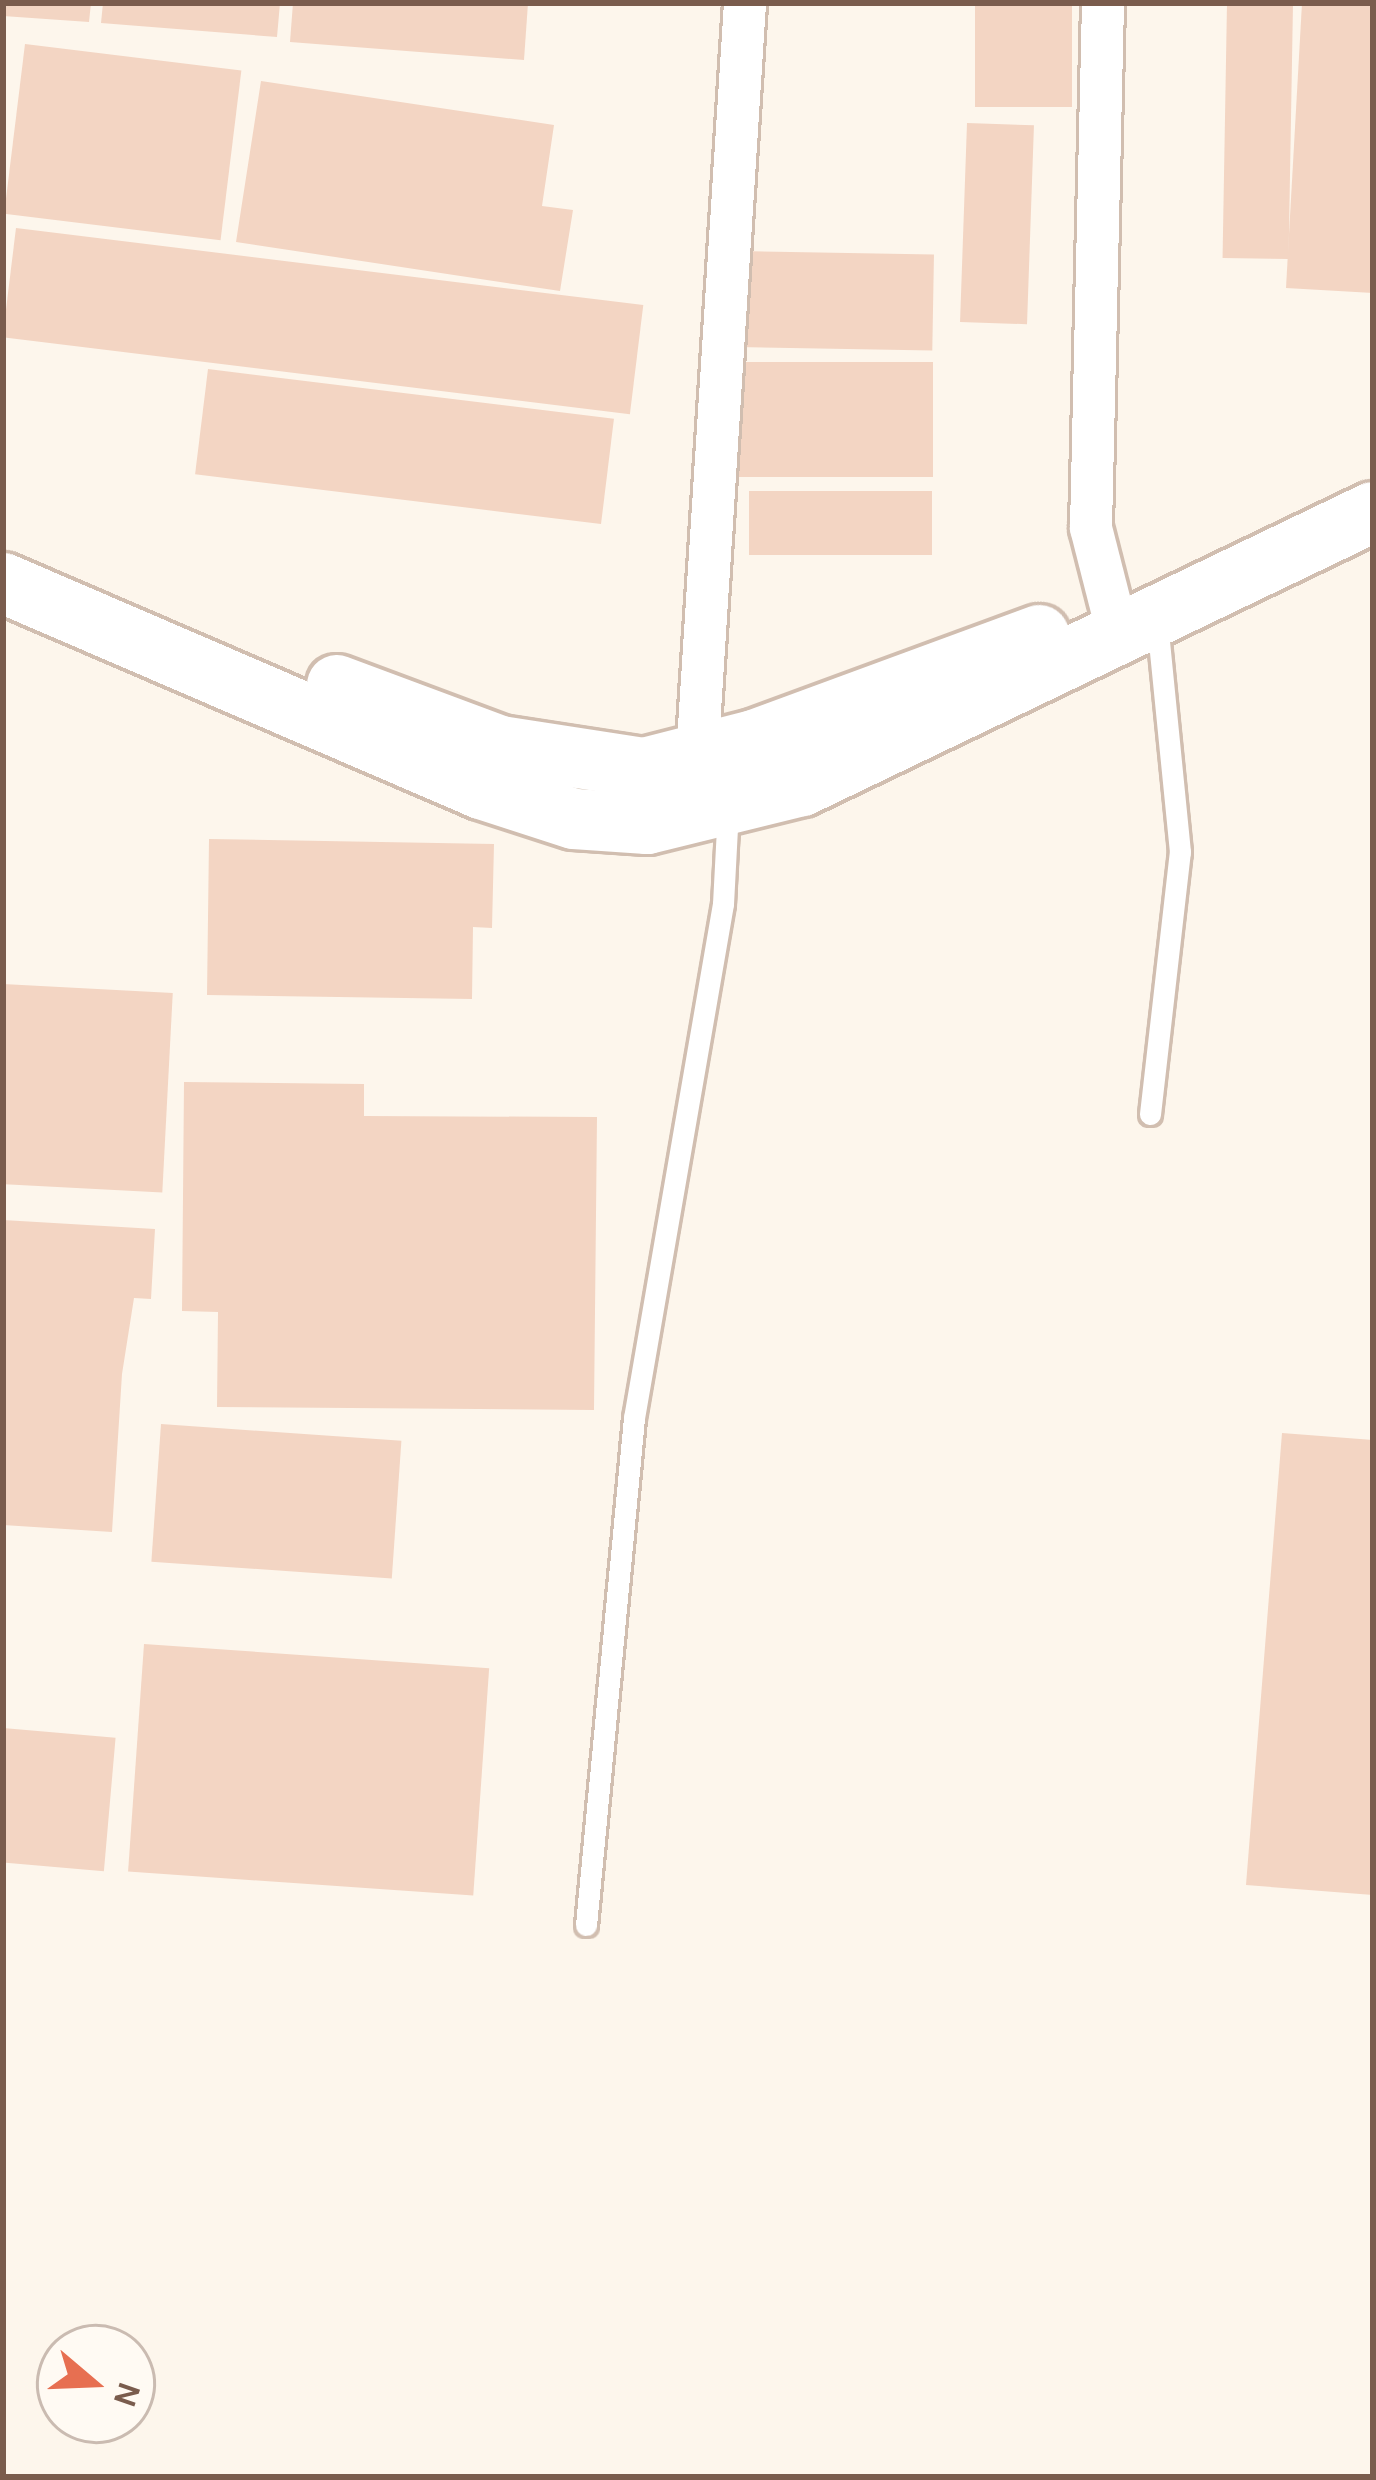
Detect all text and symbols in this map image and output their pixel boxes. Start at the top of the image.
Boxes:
north arrow [36,2324,156,2444]
text: N [105,2377,149,2412]

